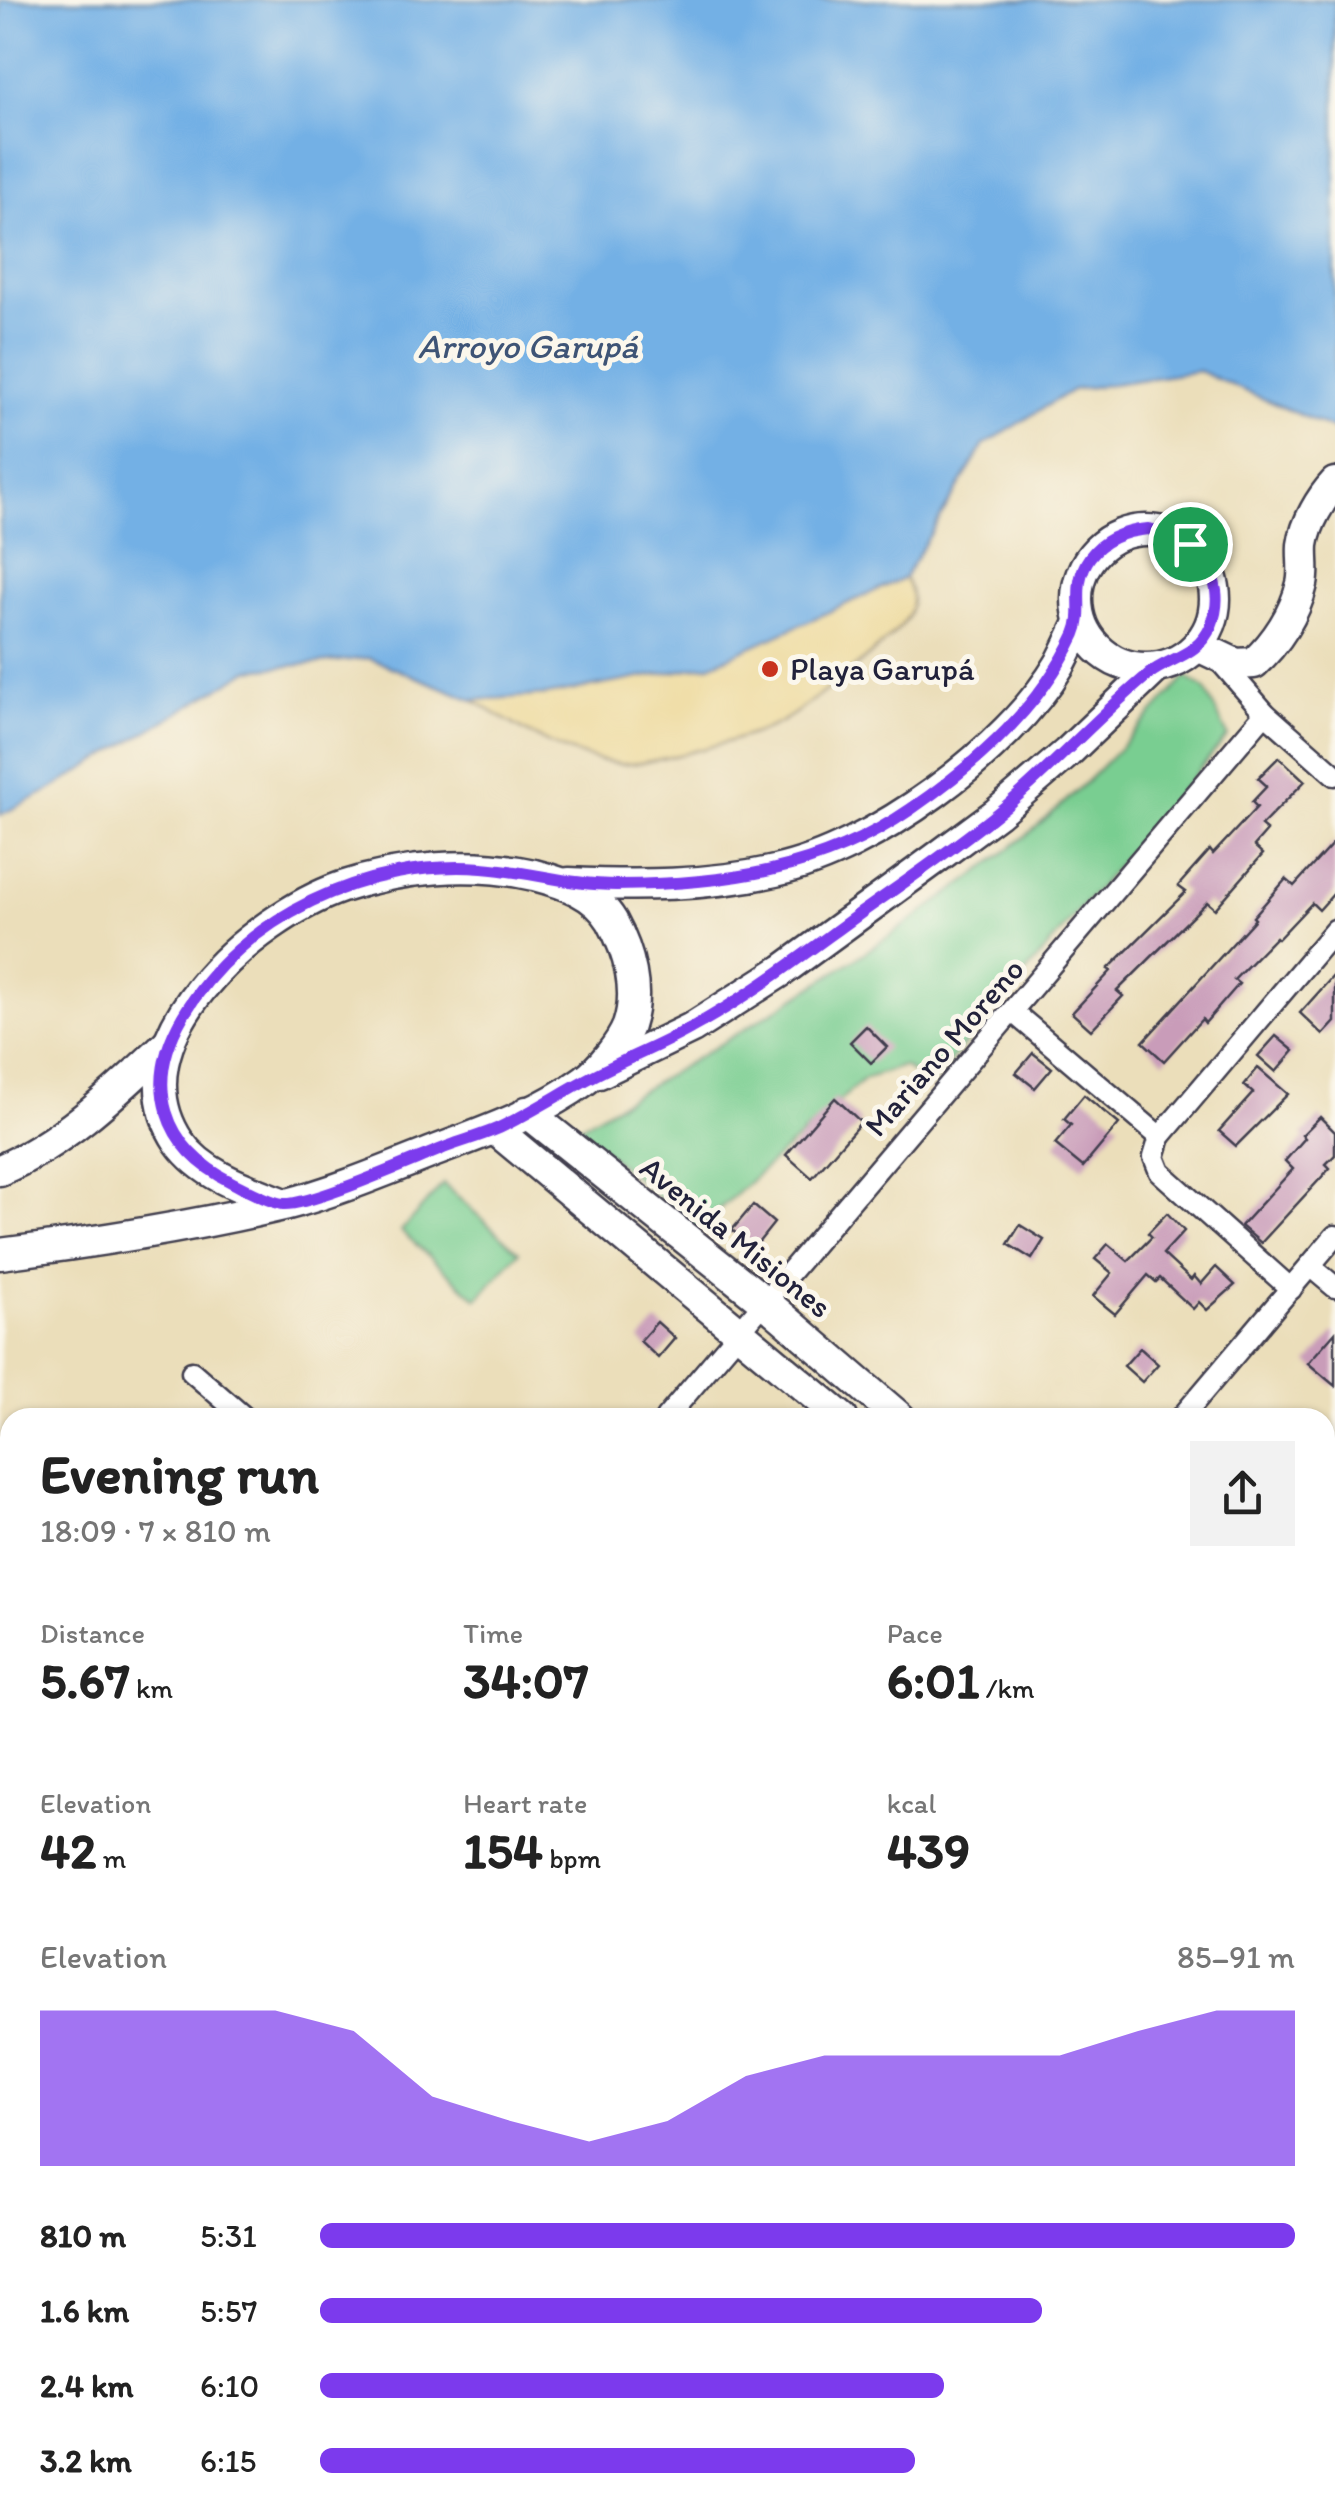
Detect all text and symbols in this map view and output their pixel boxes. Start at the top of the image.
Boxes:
water label: Arroyo Garupá [418,325,639,367]
pin [1148,502,1233,587]
icon: arrive [1163,517,1218,572]
place label: Playa Garupá [790,650,975,688]
marker: Playa Garupá [759,658,781,680]
street label: Mariano Moreno [856,950,1032,1144]
street label: Avenida Misiones [633,1148,839,1326]
text: Evening run [40,1441,319,1507]
button: share [1190,1441,1295,1546]
text: 18:09 · 7 × 810 m [40,1512,271,1550]
text: Distance [40,1616,145,1650]
text: Time [463,1616,523,1650]
text: Pace [887,1616,943,1650]
text: 5.67 [40,1650,130,1711]
text: 34:07 [463,1650,588,1711]
text: 6:01 [887,1650,979,1711]
text: km [130,1671,173,1705]
text: /km [979,1671,1034,1705]
text: Elevation [40,1786,151,1820]
text: Heart rate [463,1786,587,1820]
text: kcal [887,1786,936,1820]
text: 42 [40,1820,96,1881]
text: 154 [463,1820,543,1881]
text: 439 [887,1820,970,1881]
text: m [96,1841,126,1875]
text: bpm [543,1841,601,1875]
text: Elevation [40,1938,167,1976]
text: 85–91 m [1177,1938,1295,1976]
text: 810 m [40,2217,126,2255]
text: 5:31 [200,2217,257,2255]
text: 1.6 km [40,2292,129,2330]
text: 5:57 [200,2292,257,2330]
text: 2.4 km [40,2367,133,2405]
text: 6:10 [200,2367,259,2405]
text: 3.2 km [40,2442,132,2480]
text: 6:15 [200,2442,256,2480]

